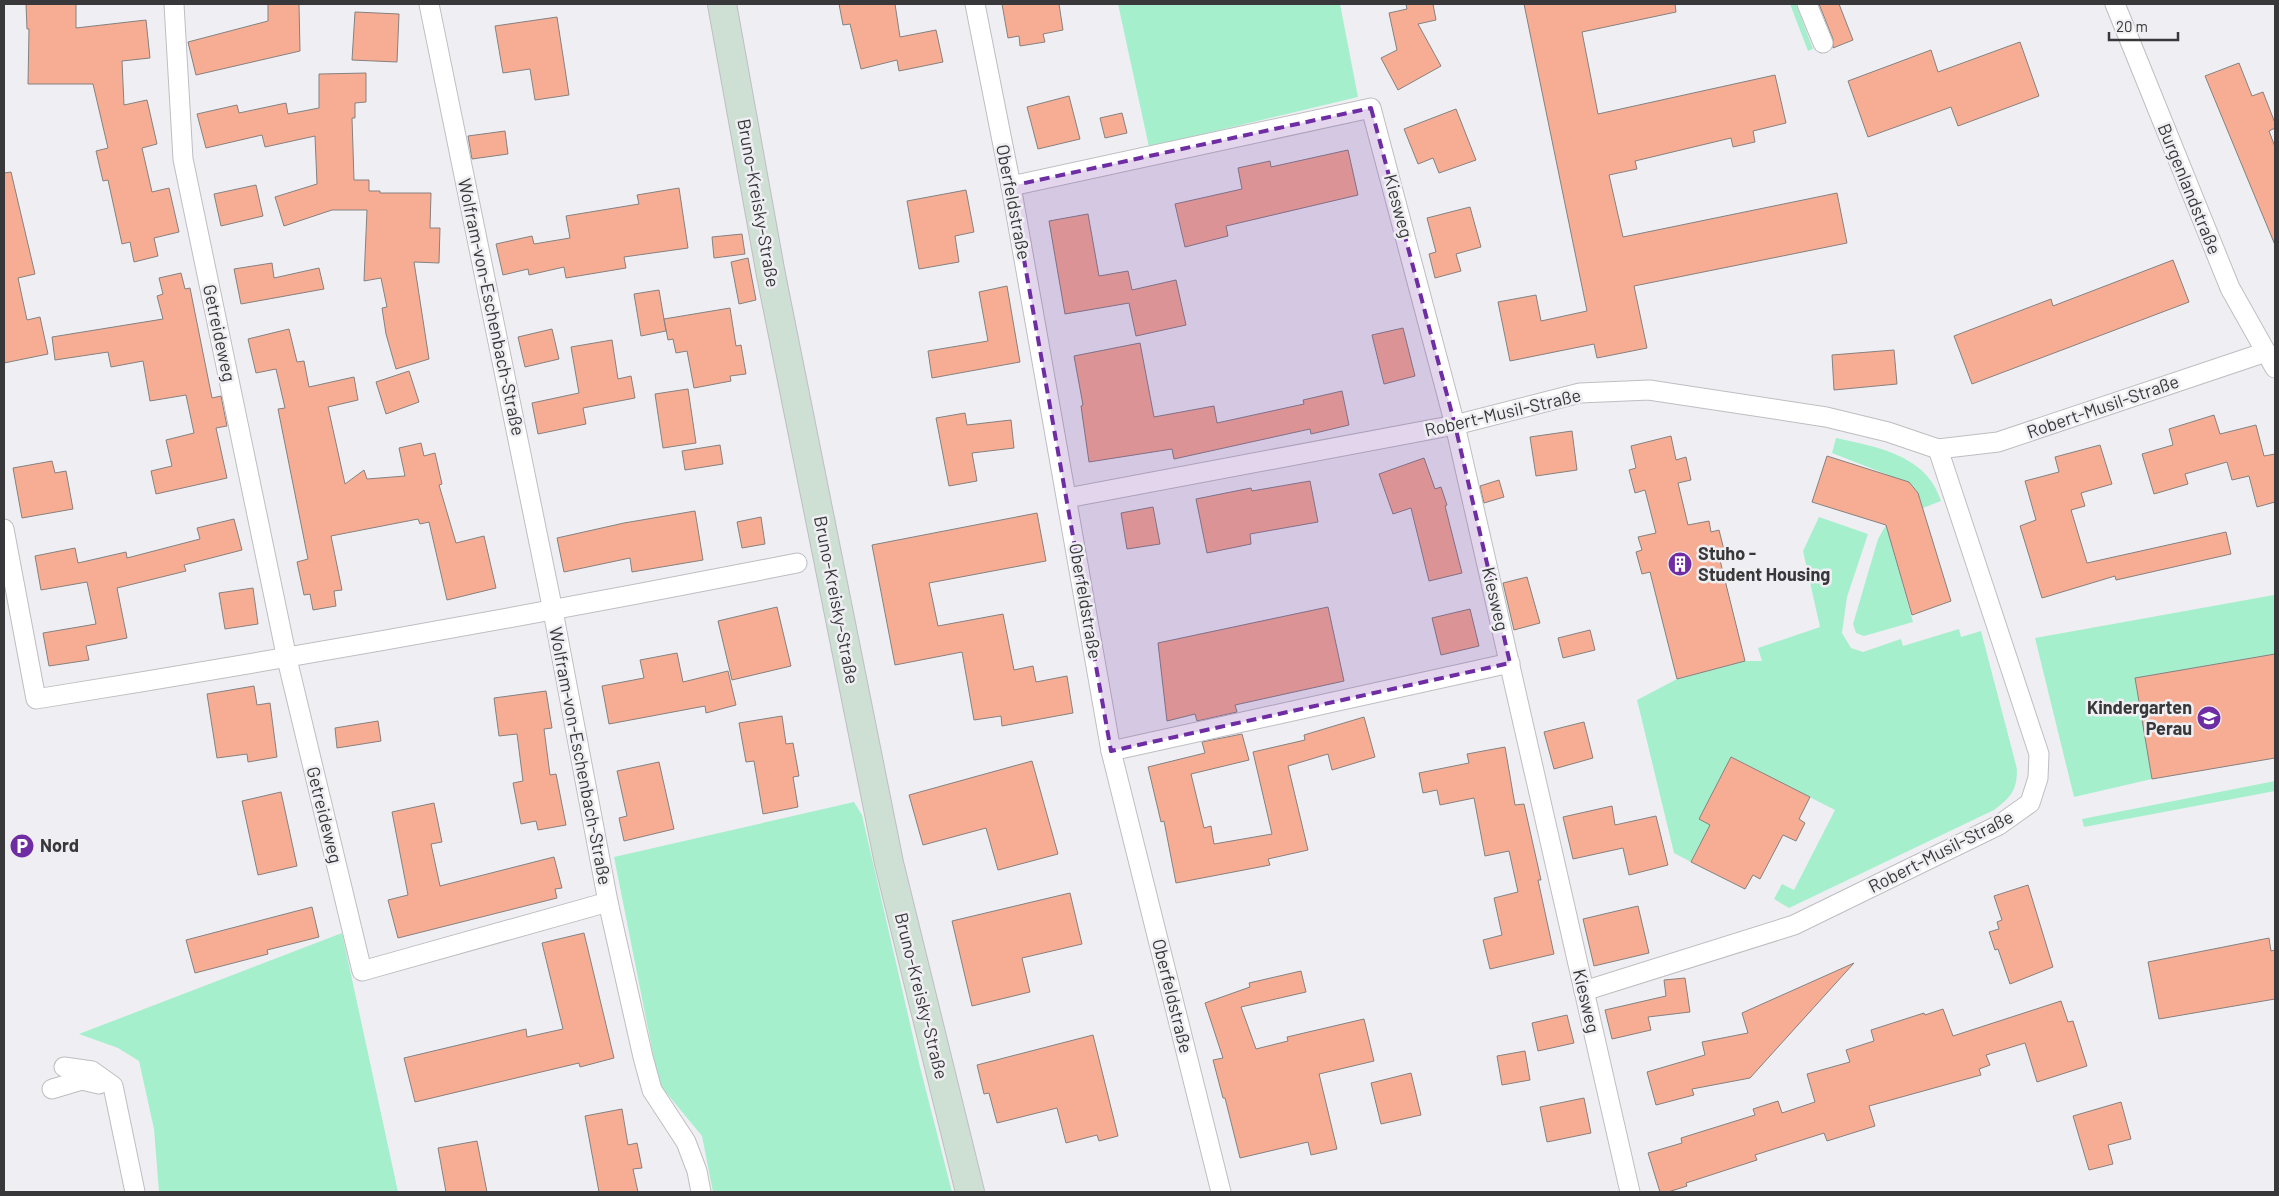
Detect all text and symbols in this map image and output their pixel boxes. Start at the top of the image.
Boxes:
scale bar [2109,10,2178,42]
text: 20 m [2116,17,2148,35]
street label: Bruno-Kreisky-Straße [733,117,785,289]
street label: Burgenlandstraße [2154,120,2226,257]
street label: Oberfeldstraße [992,142,1036,261]
street label: Kiesweg [1380,171,1418,240]
street label: Wolfram-von-Eschenbach-Straße [454,176,530,437]
street label: Getreideweg [199,282,241,383]
street label: Robert-Musil-Straße [2024,370,2182,442]
street label: Robert-Musil-Straße [1423,383,1583,441]
street label: Bruno-Kreisky-Straße [810,514,864,686]
street label: Oberfeldstraße [1065,541,1107,660]
place label: Stuho - Student Housing [1698,542,1830,585]
building icon: Stuho - Student Housing [1667,551,1693,577]
street label: Kiesweg [1478,565,1514,633]
street label: Wolfram-von-Eschenbach-Straße [545,625,617,887]
place label: Kindergarten Perau [2087,696,2192,739]
school or university icon: Kindergarten Perau [2196,705,2222,731]
street label: Getreideweg [302,764,348,865]
street label: Robert-Musil-Straße [1864,805,2017,897]
parking icon: Nord [9,833,35,859]
place label: Nord [40,834,79,856]
street label: Bruno-Kreisky-Straße [891,910,953,1081]
street label: Oberfeldstraße [1148,936,1198,1055]
street label: Kiesweg [1569,967,1605,1035]

